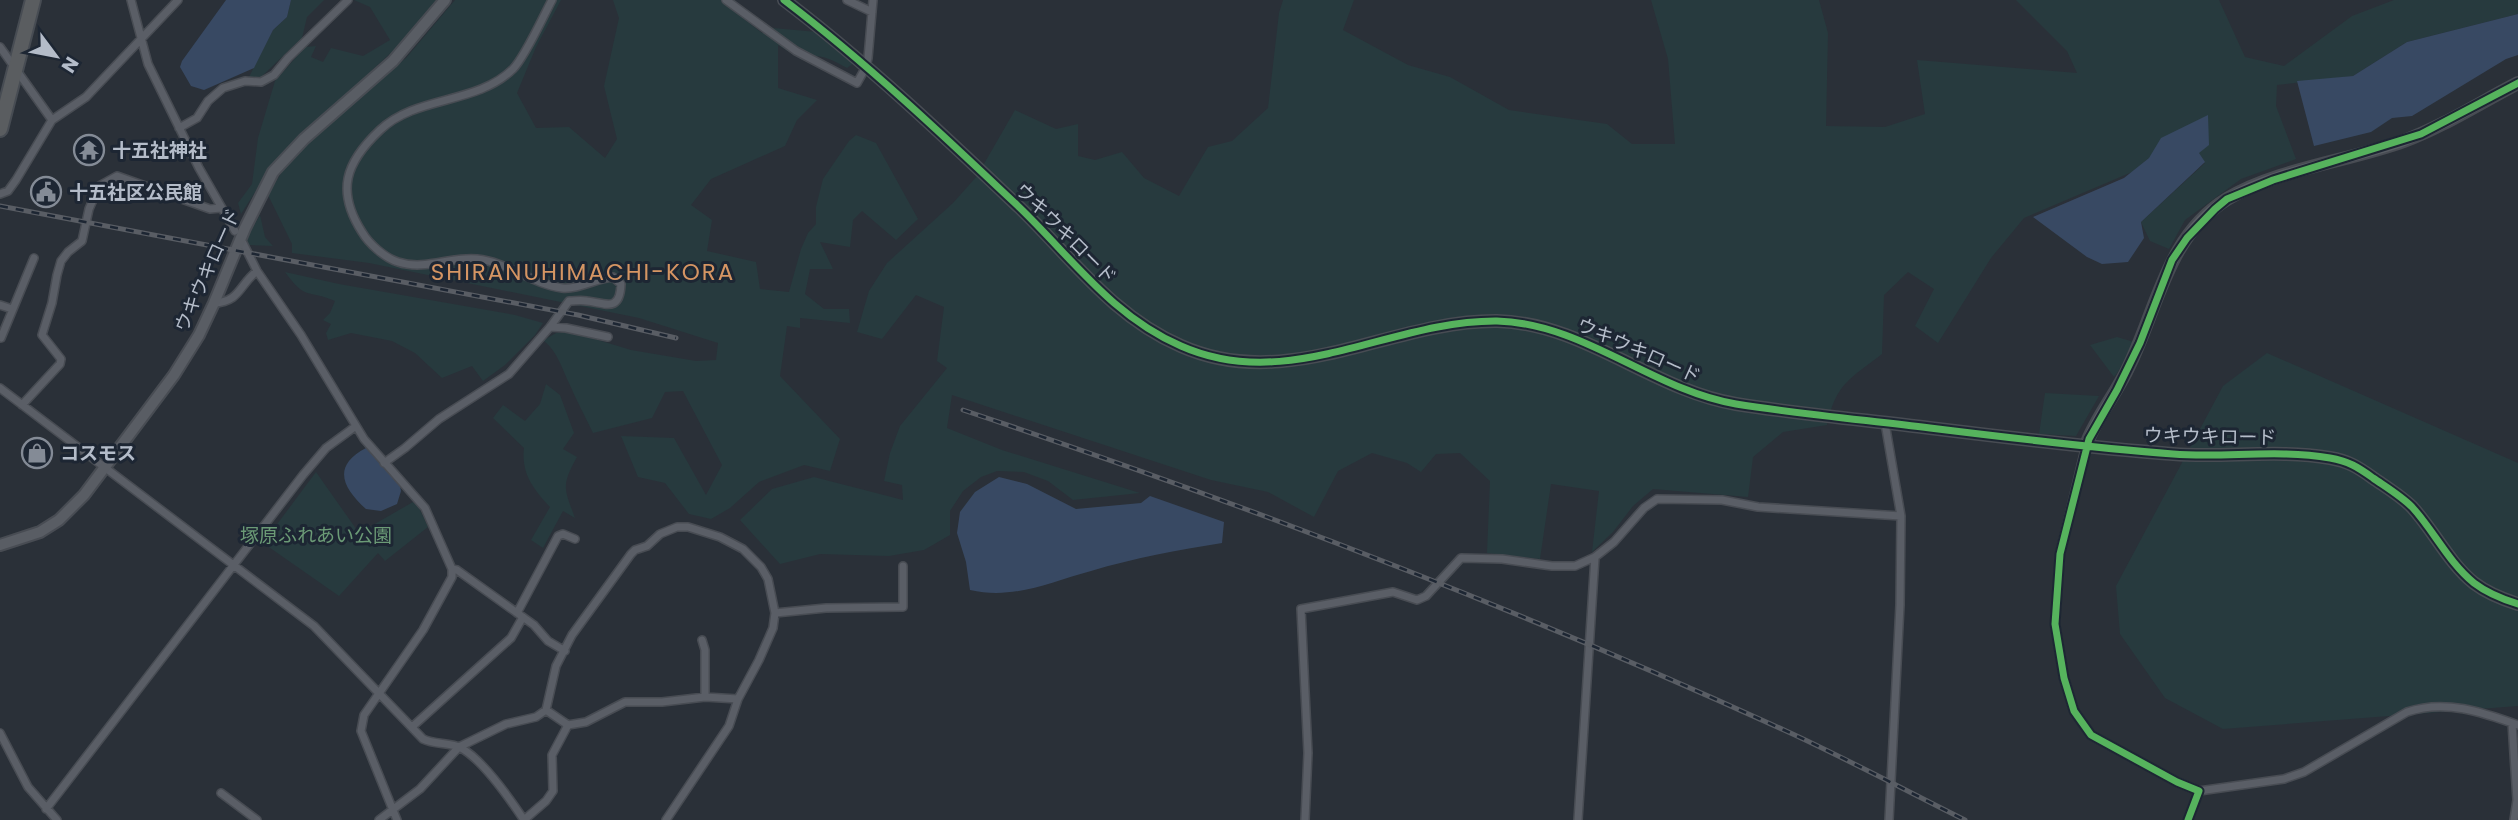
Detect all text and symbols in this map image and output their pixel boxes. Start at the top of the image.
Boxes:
north arrow [21,21,91,91]
text: N [55,52,85,78]
temple icon: 十五社神社 [72,133,106,167]
place label: 十五社神社 [112,137,207,164]
public building icon: 十五社区公民館 [29,175,63,209]
street label: ウキウキロード [1009,177,1122,290]
place label: 十五社区公民館 [69,179,202,206]
street label: ウキウキロード [168,204,247,336]
district label: SHIRANUHIMACHI-KORA [431,256,735,288]
street label: ウキウキロード [1573,311,1705,390]
street label: ウキウキロード [2143,422,2277,451]
shop icon: コスモス [20,436,54,470]
place label: コスモス [60,440,136,467]
park label: 塚原ふれあい公園 [240,522,392,549]

